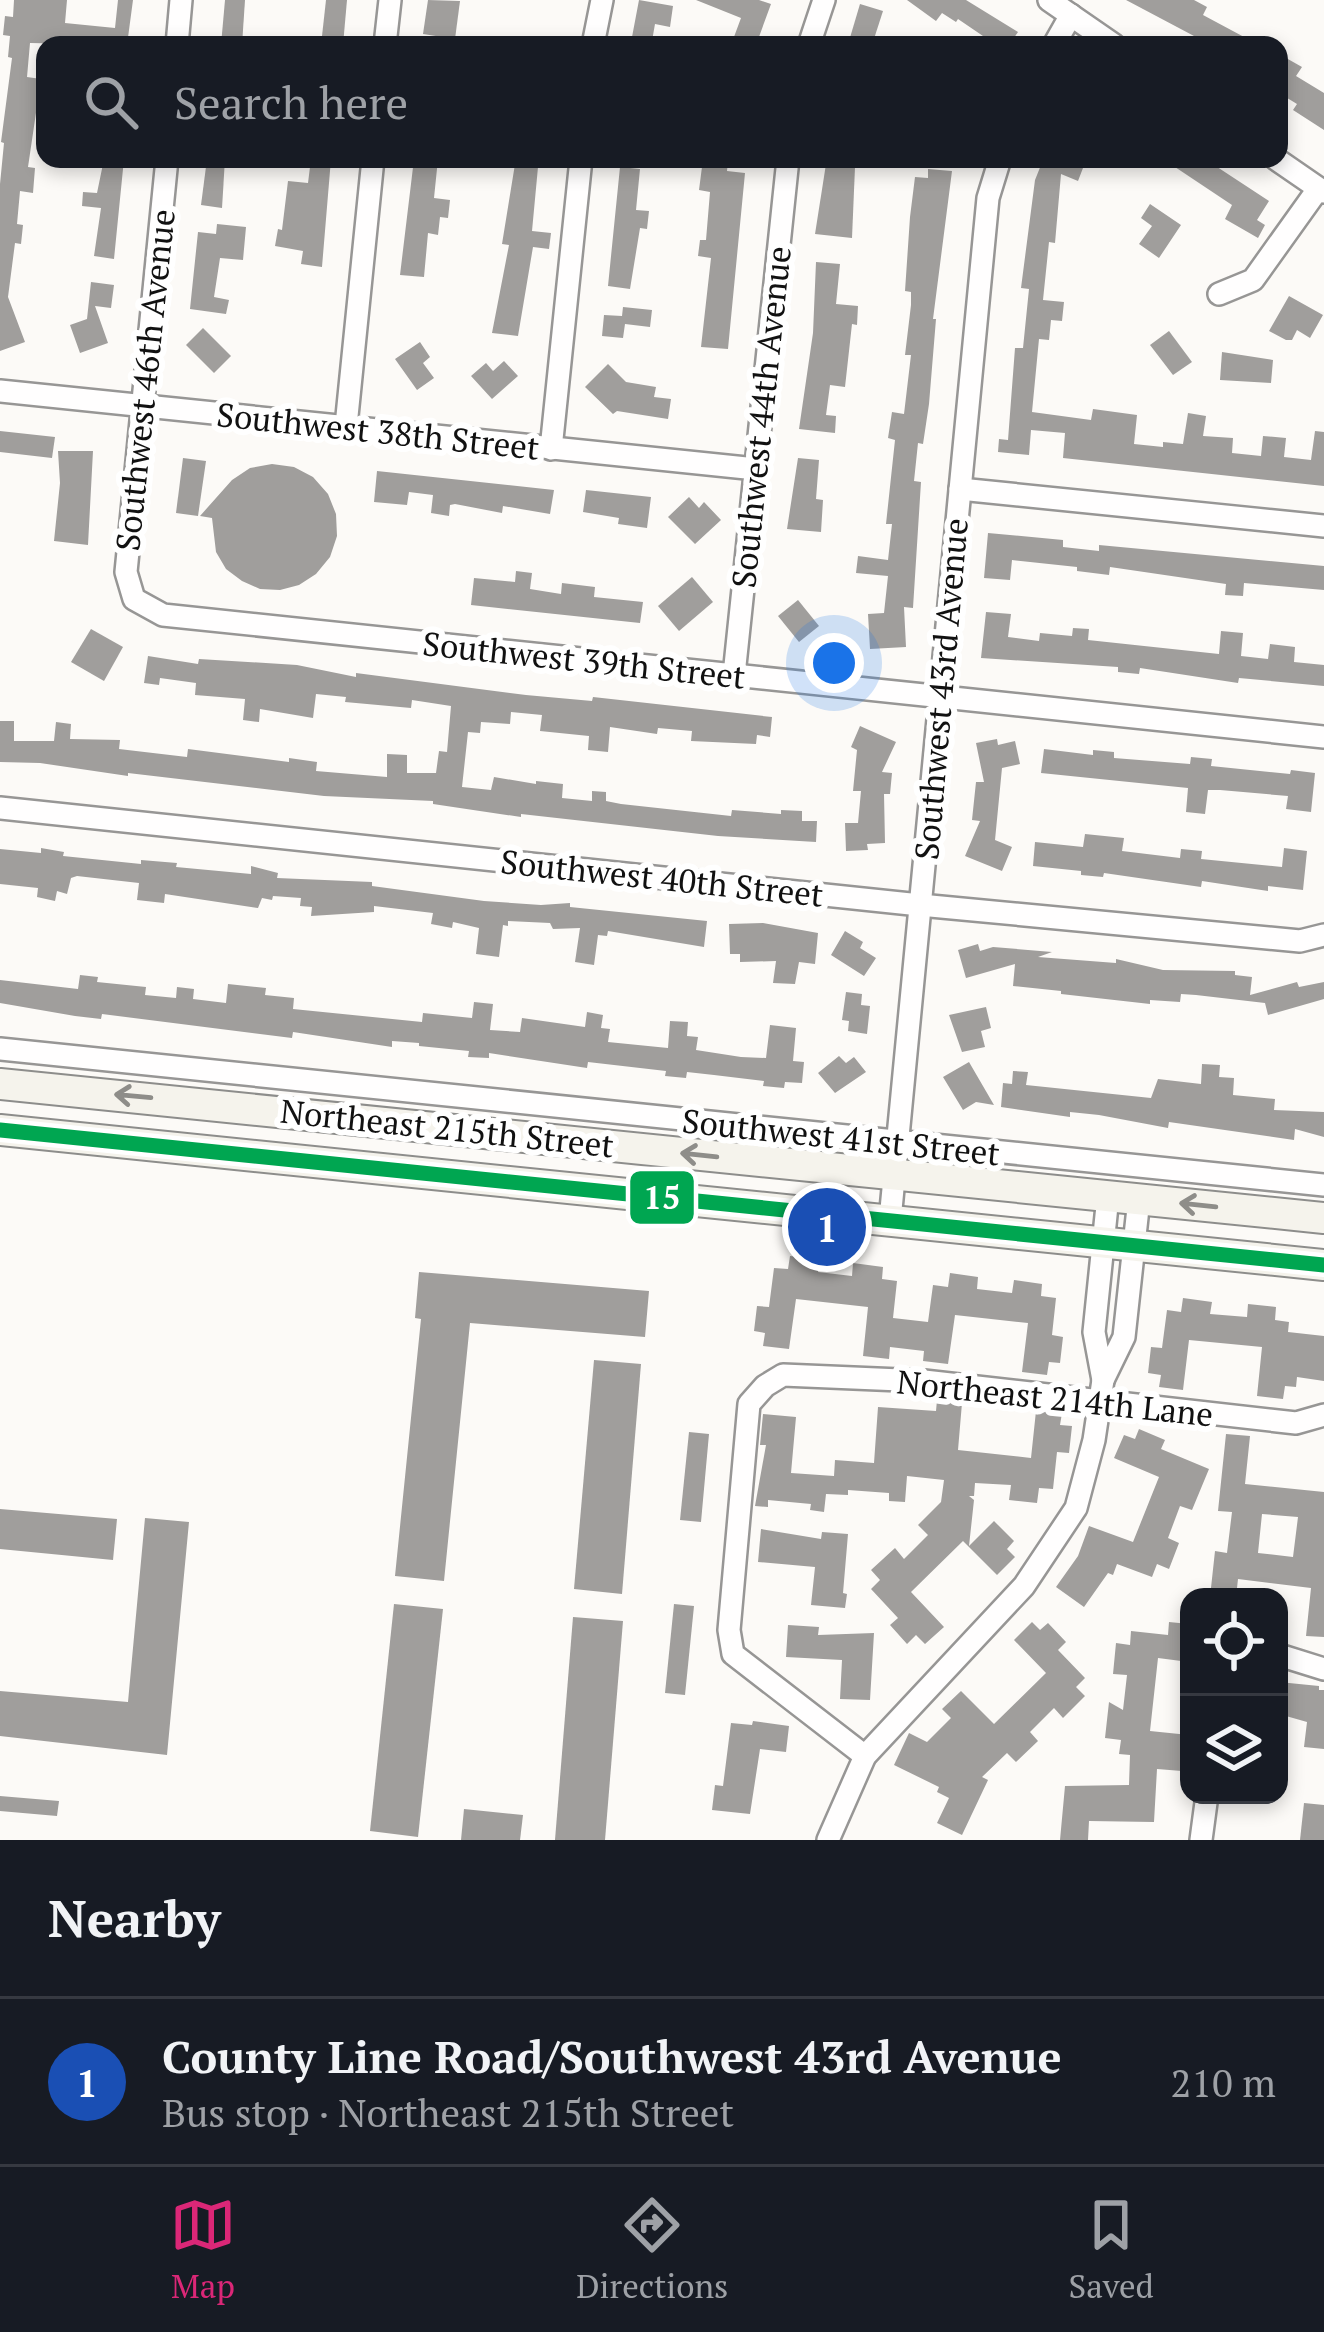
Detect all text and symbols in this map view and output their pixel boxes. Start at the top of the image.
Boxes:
search box [36,36,1288,168]
icon: search [78,69,144,135]
text: Search here [174,72,408,132]
street label: Southwest 46th Avenue [105,207,184,553]
street label: Southwest 44th Avenue [721,244,800,590]
street label: Southwest 38th Street [215,392,541,469]
street label: Southwest 43rd Avenue [904,516,977,862]
street label: Southwest 39th Street [421,621,747,698]
your location [804,633,864,693]
street label: Southwest 40th Street [499,839,825,916]
one-way arrow [114,1084,153,1107]
street label: Northeast 215th Street [278,1089,616,1166]
street label: Southwest 41st Street [680,1098,1002,1175]
one-way arrow [680,1143,719,1165]
line badge: 15 [628,1169,696,1226]
text: 15 [643,1175,681,1218]
pin: 1 [788,1182,866,1272]
one-way arrow [1179,1193,1218,1216]
street label: Northeast 214th Lane [895,1360,1215,1435]
map controls [1180,1588,1288,1804]
button: locate [1180,1588,1288,1696]
button: layers [1180,1696,1288,1804]
text: Nearby [48,1884,221,1952]
text: County Line Road/Southwest 43rd Avenue [162,2026,1062,2086]
text: 1 [76,2056,98,2108]
text: 210 m [1171,2056,1276,2108]
text: Bus stop · Northeast 215th Street [162,2086,734,2138]
tab: Map [170,2192,236,2307]
tab: Directions [576,2192,728,2307]
tab: Saved [1069,2192,1154,2307]

